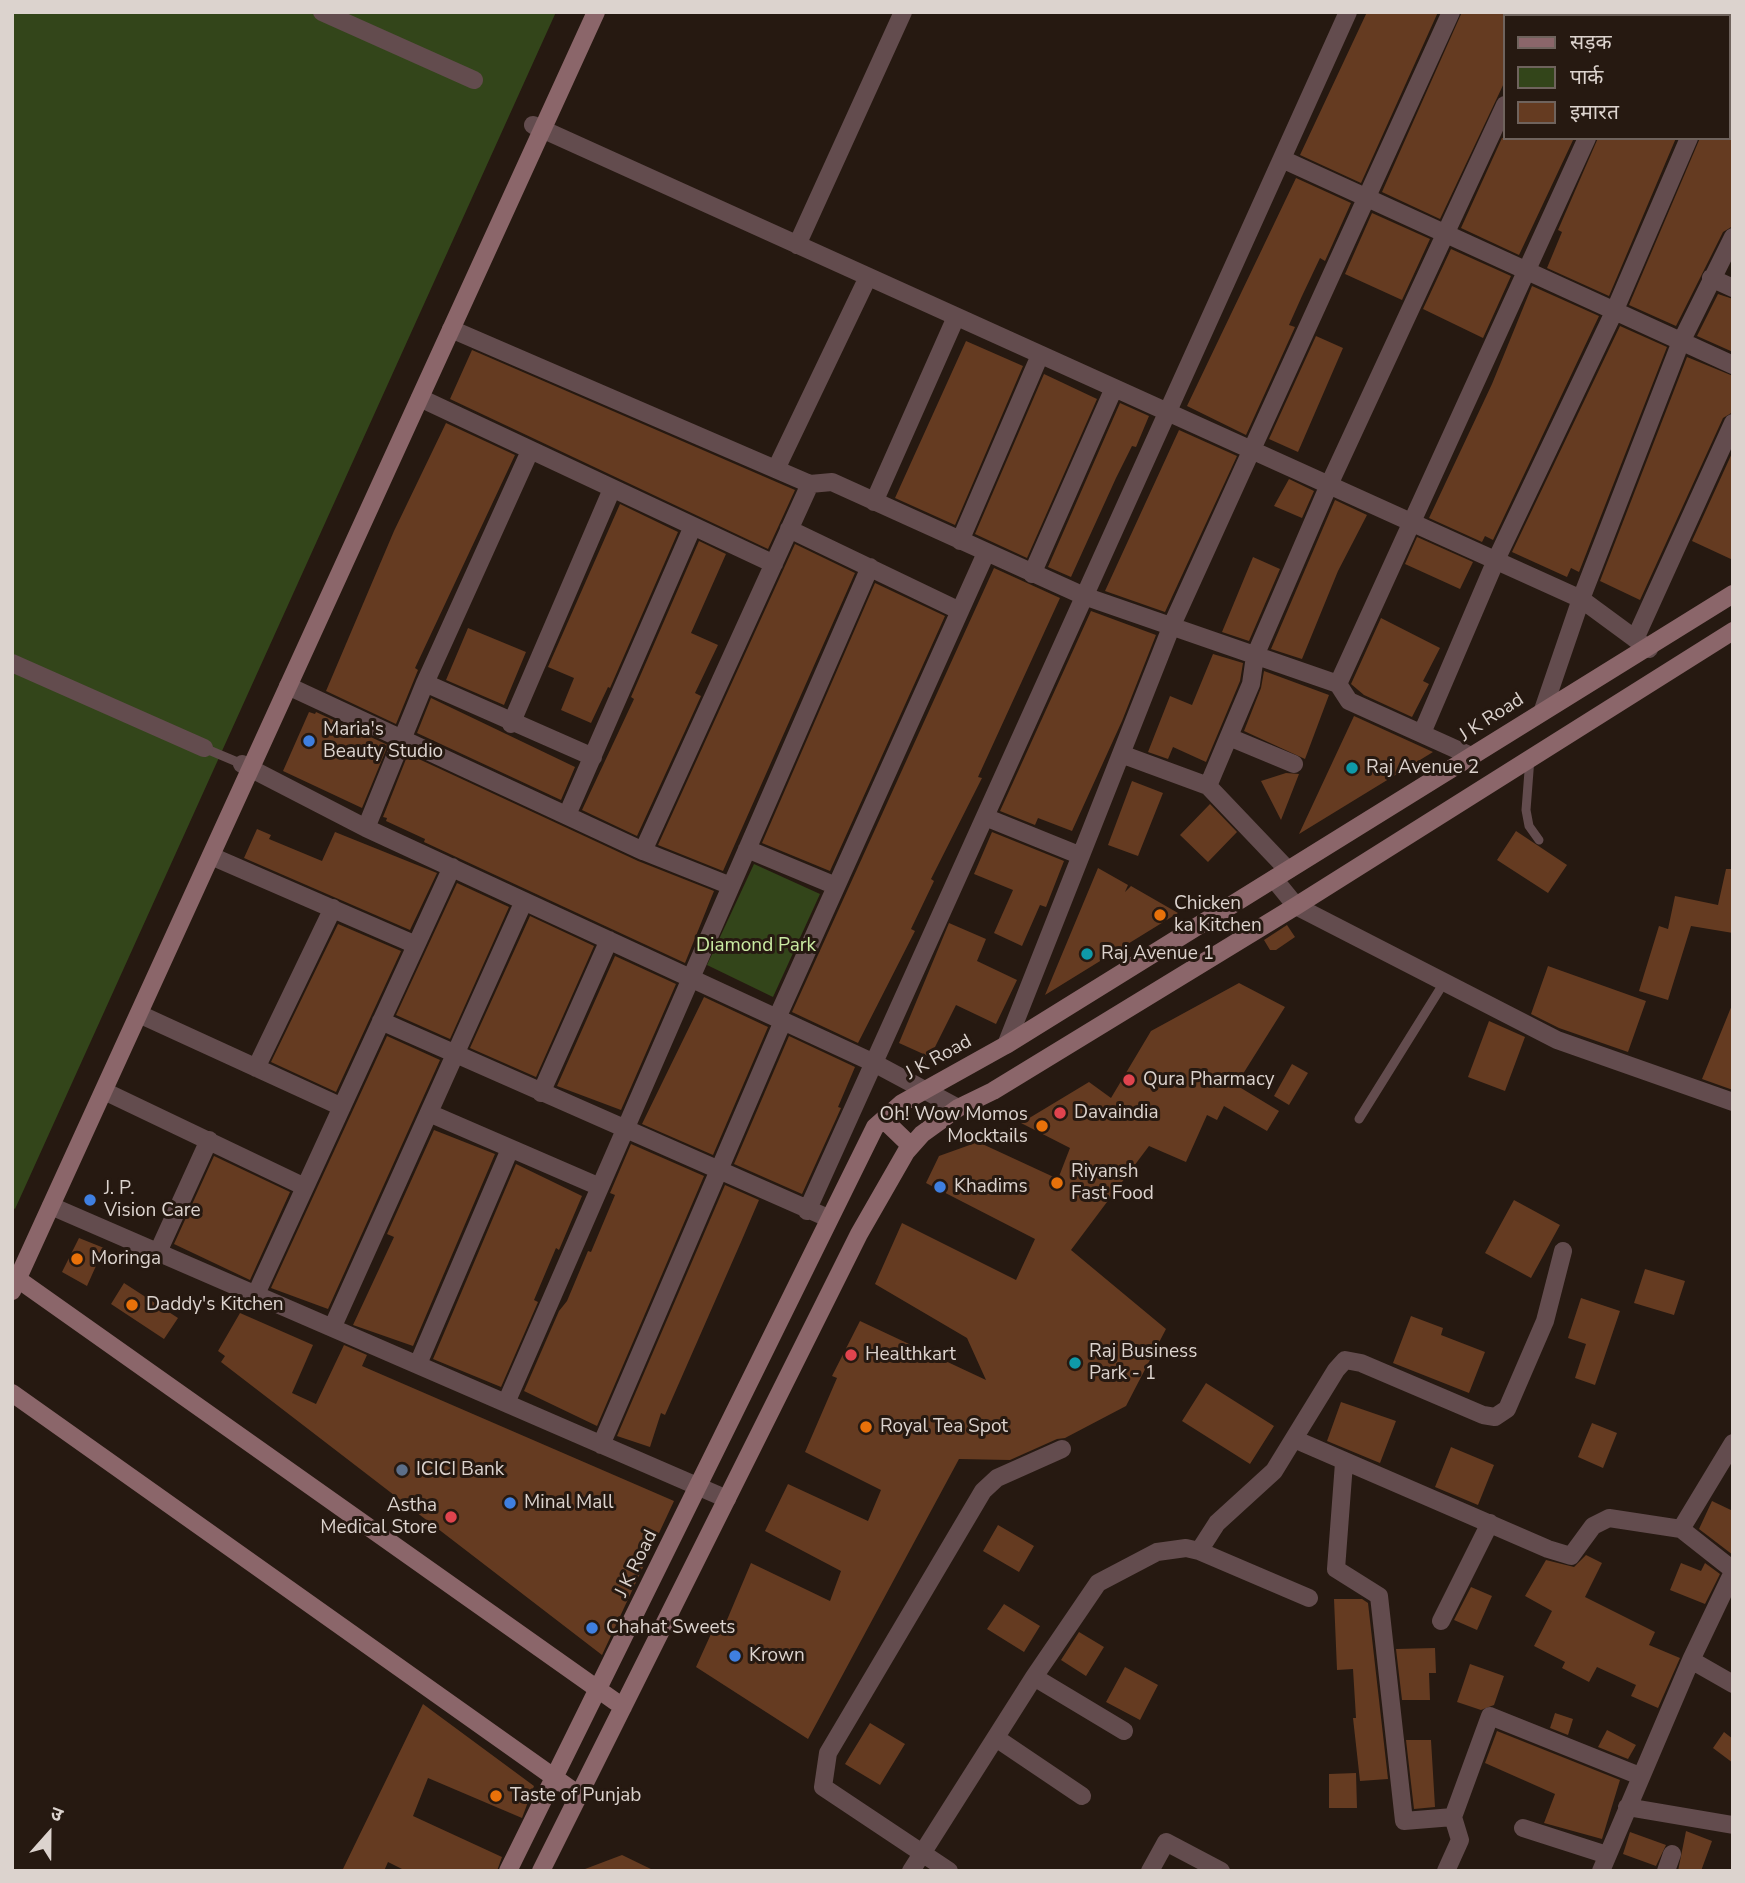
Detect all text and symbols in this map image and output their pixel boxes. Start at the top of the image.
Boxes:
legend [1504,14,1731,140]
text: सड़क [1570,28,1612,56]
text: पार्क [1570,63,1604,91]
text: इमारत [1570,98,1619,126]
street label: J K Road [1456,689,1528,747]
place label: Maria's Beauty Studio [323,719,443,763]
marker: Maria's Beauty Studio [301,733,317,749]
place label: Raj Avenue 2 [1366,757,1479,779]
marker: Raj Avenue 2 [1344,760,1360,776]
place label: Chicken ka Kitchen [1174,893,1262,937]
marker: Chicken ka Kitchen [1152,907,1168,923]
park label: Diamond Park [696,935,816,957]
place label: Raj Avenue 1 [1101,943,1214,965]
marker: Raj Avenue 1 [1079,946,1095,962]
street label: J K Road [902,1031,976,1085]
place label: Qura Pharmacy [1143,1069,1275,1091]
marker: Qura Pharmacy [1121,1072,1137,1088]
place label: Davaindia [1074,1102,1158,1124]
place label: Oh! Wow Momos Mocktails [880,1104,1028,1148]
marker: Davaindia [1052,1105,1068,1121]
marker: Oh! Wow Momos Mocktails [1034,1118,1050,1134]
place label: Riyansh Fast Food [1071,1161,1154,1205]
marker: Riyansh Fast Food [1049,1175,1065,1191]
place label: Khadims [954,1176,1028,1198]
place label: J. P. Vision Care [104,1178,201,1222]
marker: Khadims [932,1179,948,1195]
marker: J. P. Vision Care [82,1192,98,1208]
place label: Moringa [91,1248,161,1270]
marker: Moringa [69,1251,85,1267]
place label: Daddy's Kitchen [146,1294,284,1316]
marker: Daddy's Kitchen [124,1297,140,1313]
place label: Raj Business Park - 1 [1089,1341,1197,1385]
place label: Healthkart [865,1344,956,1366]
marker: Healthkart [843,1347,859,1363]
marker: Raj Business Park - 1 [1067,1355,1083,1371]
place label: Royal Tea Spot [880,1416,1008,1438]
marker: Royal Tea Spot [858,1419,874,1435]
place label: ICICI Bank [416,1459,504,1481]
marker: ICICI Bank [394,1462,410,1478]
place label: Minal Mall [524,1492,614,1514]
place label: Astha Medical Store [320,1495,437,1539]
marker: Minal Mall [502,1495,518,1511]
marker: Astha Medical Store [443,1509,459,1525]
street label: J K Road [611,1527,663,1601]
place label: Chahat Sweets [606,1617,735,1639]
marker: Chahat Sweets [584,1620,600,1636]
place label: Krown [749,1645,805,1667]
marker: Krown [727,1648,743,1664]
place label: Taste of Punjab [510,1785,641,1807]
marker: Taste of Punjab [488,1788,504,1804]
north arrow [14,1799,84,1869]
text: उ [47,1800,66,1829]

